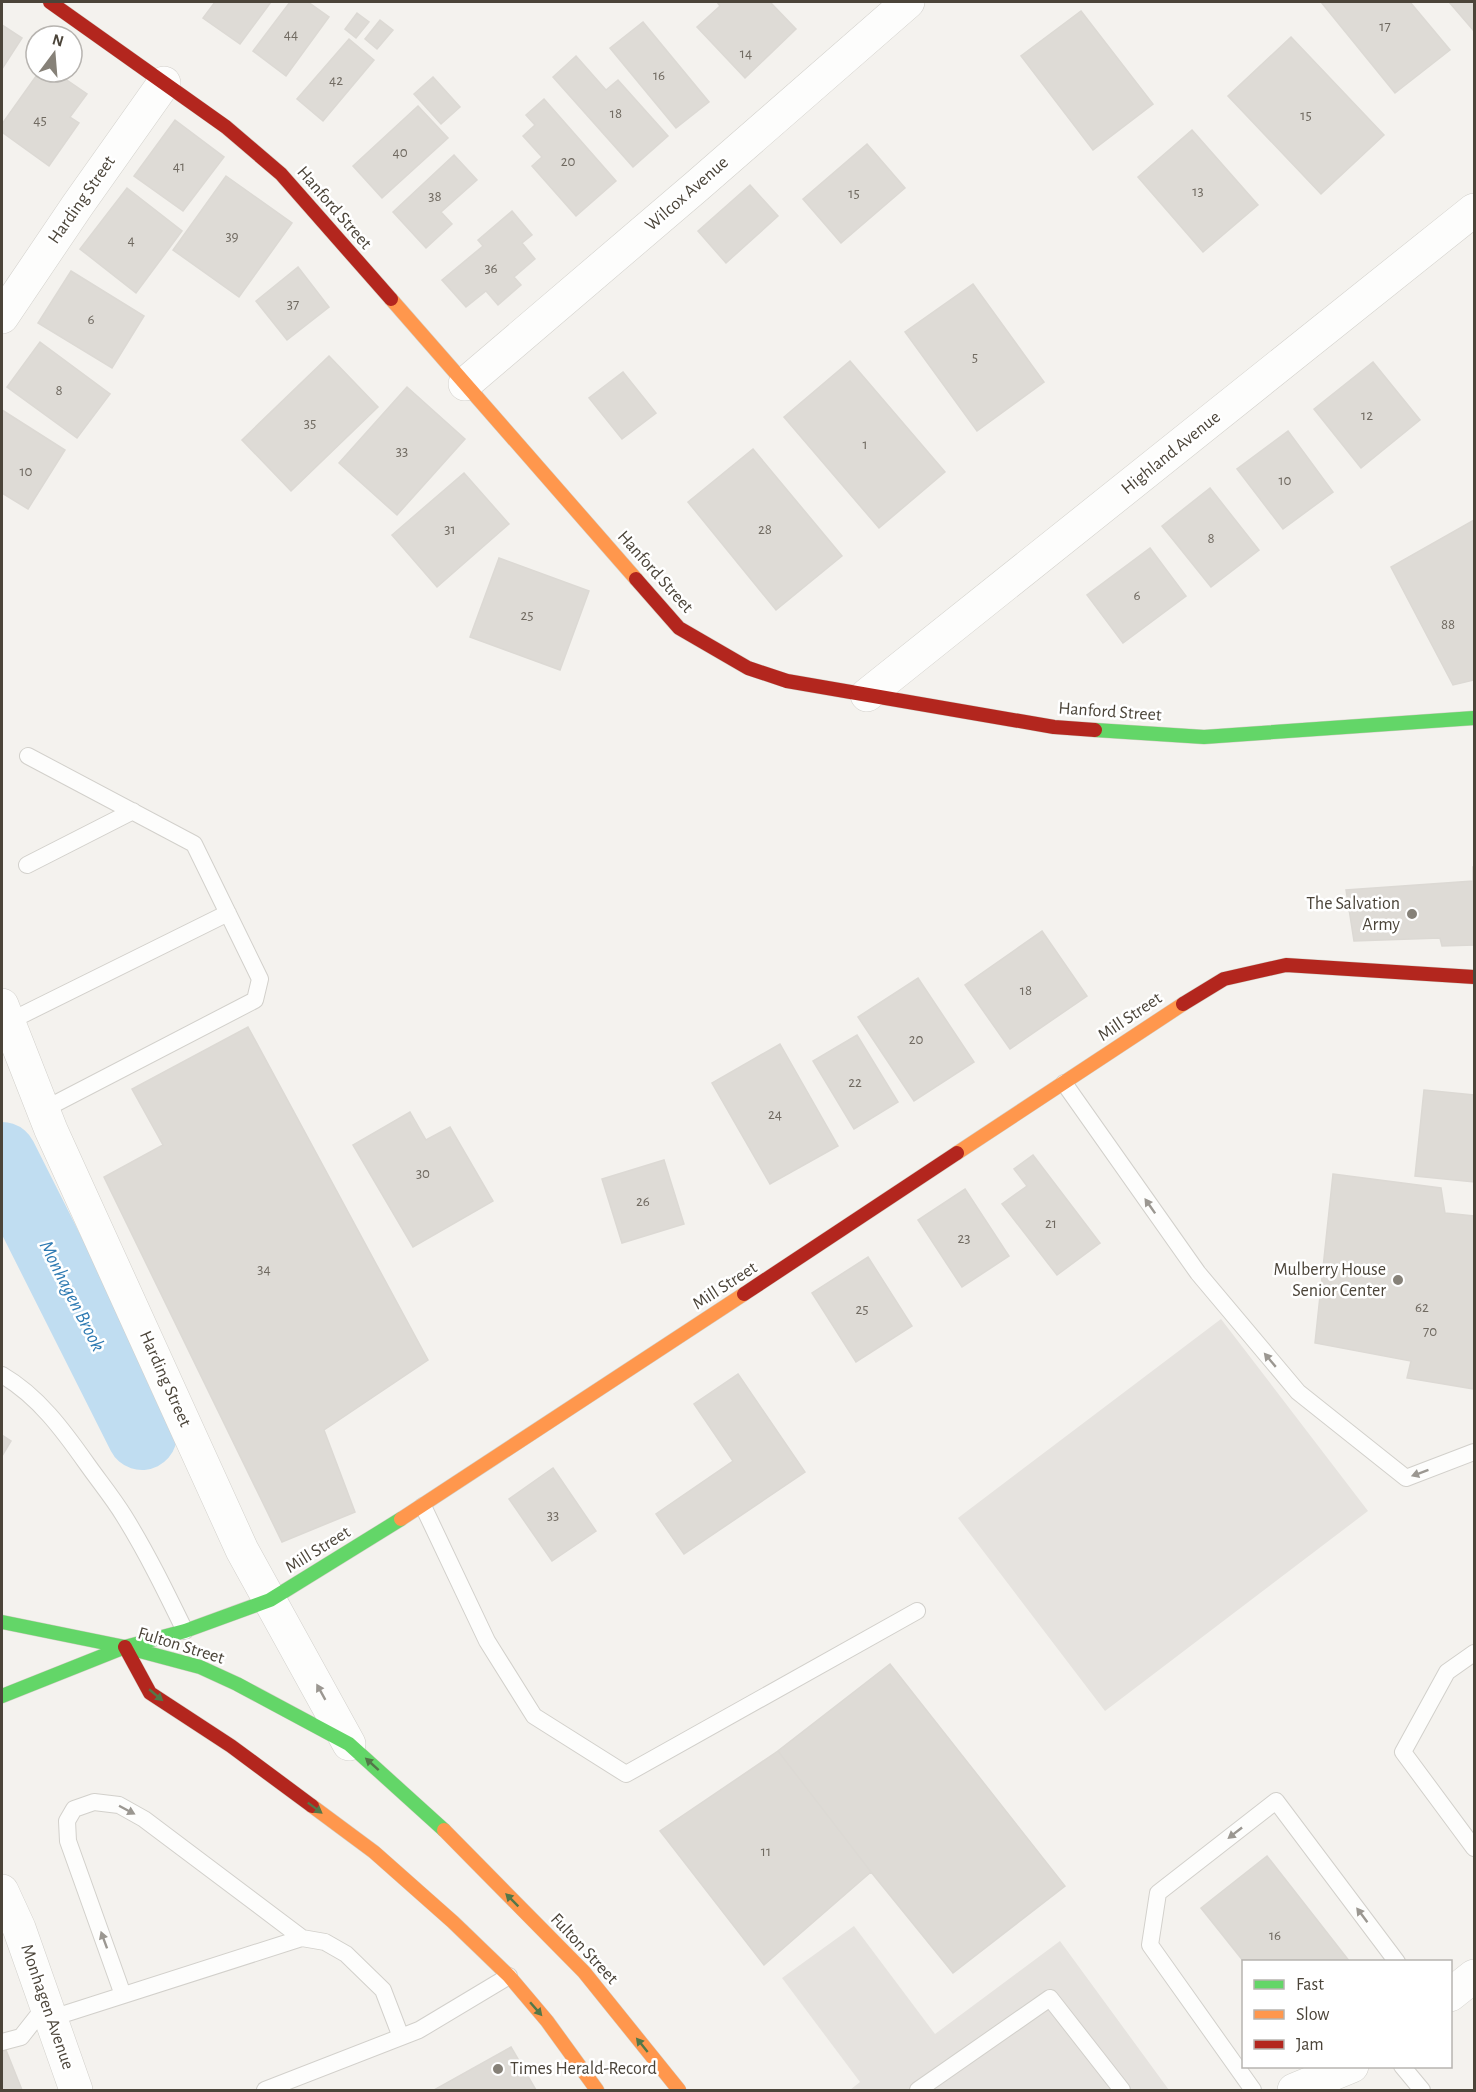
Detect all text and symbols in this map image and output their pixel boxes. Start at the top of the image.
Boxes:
house number: 17 [1379,19,1391,34]
north arrow [24,24,84,84]
house number: 44 [284,27,298,42]
text: N [50,31,65,50]
house number: 14 [740,46,752,61]
house number: 16 [653,68,665,83]
house number: 42 [329,73,343,88]
house number: 18 [610,106,622,121]
house number: 15 [1300,108,1312,123]
house number: 45 [33,113,47,128]
house number: 40 [392,145,408,160]
street label: Harding Street [45,152,119,247]
street label: Wilcox Avenue [642,153,732,235]
house number: 20 [561,154,575,169]
house number: 41 [173,159,185,174]
street label: Hanford Street [293,163,375,253]
house number: 13 [1192,184,1204,199]
house number: 15 [848,186,860,201]
house number: 38 [428,189,442,204]
house number: 39 [225,229,239,244]
house number: 4 [127,233,135,248]
house number: 36 [484,261,498,276]
house number: 37 [287,297,299,312]
house number: 6 [87,312,95,327]
house number: 5 [972,350,978,365]
house number: 8 [55,383,63,398]
street label: Highland Avenue [1118,408,1224,498]
house number: 12 [1361,408,1373,423]
house number: 35 [304,416,316,431]
house number: 1 [862,437,868,452]
house number: 33 [396,444,408,459]
house number: 10 [19,464,33,479]
house number: 10 [1278,473,1292,488]
house number: 31 [444,522,456,537]
house number: 28 [758,522,772,537]
street label: Hanford Street [614,528,696,617]
house number: 8 [1207,531,1215,546]
house number: 6 [1133,588,1141,603]
house number: 25 [520,608,534,623]
house number: 88 [1441,617,1455,632]
street label: Hanford Street [1058,699,1162,725]
place label: The Salvation Army [1306,895,1400,934]
marker: The Salvation Army [1405,907,1419,921]
house number: 18 [1020,983,1032,998]
street label: Mill Street [1095,989,1165,1045]
house number: 20 [909,1032,923,1047]
house number: 22 [848,1075,862,1090]
house number: 24 [768,1107,782,1122]
house number: 30 [416,1166,430,1181]
house number: 26 [636,1194,650,1209]
one-way arrow [1144,1199,1156,1215]
house number: 21 [1045,1216,1057,1231]
house number: 23 [957,1231,971,1246]
water label: Monhagen Brook [36,1237,108,1355]
street label: Mill Street [690,1258,761,1313]
place label: Mulberry House Senior Center [1274,1261,1386,1300]
house number: 34 [257,1262,271,1277]
marker: Mulberry House Senior Center [1391,1273,1405,1287]
house number: 62 [1415,1300,1429,1315]
house number: 25 [855,1302,869,1317]
house number: 70 [1423,1324,1437,1339]
street label: Harding Street [136,1328,194,1430]
one-way arrow [1265,1352,1277,1367]
one-way arrow [1411,1468,1429,1478]
house number: 33 [547,1508,559,1523]
street label: Mill Street [282,1523,354,1577]
street label: Fulton Street [136,1624,227,1668]
one-way arrow [316,1683,326,1700]
one-way arrow [148,1689,164,1702]
one-way arrow [365,1758,380,1771]
one-way arrow [306,1802,322,1814]
one-way arrow [119,1805,136,1815]
one-way arrow [1227,1826,1243,1839]
house number: 11 [761,1844,771,1859]
one-way arrow [506,1893,520,1907]
one-way arrow [1356,1907,1368,1923]
street label: Fulton Street [547,1910,621,1988]
house number: 16 [1269,1928,1281,1943]
one-way arrow [98,1931,108,1949]
street label: Monhagen Avenue [17,1942,77,2072]
legend [1242,1960,1452,2068]
text: Fast [1296,1976,1324,1994]
one-way arrow [530,2001,543,2017]
text: Slow [1296,2006,1329,2024]
text: Jam [1296,2036,1324,2054]
one-way arrow [636,2037,649,2053]
place label: Times Herald-Record [510,2060,657,2078]
marker: Times Herald-Record [491,2062,505,2076]

